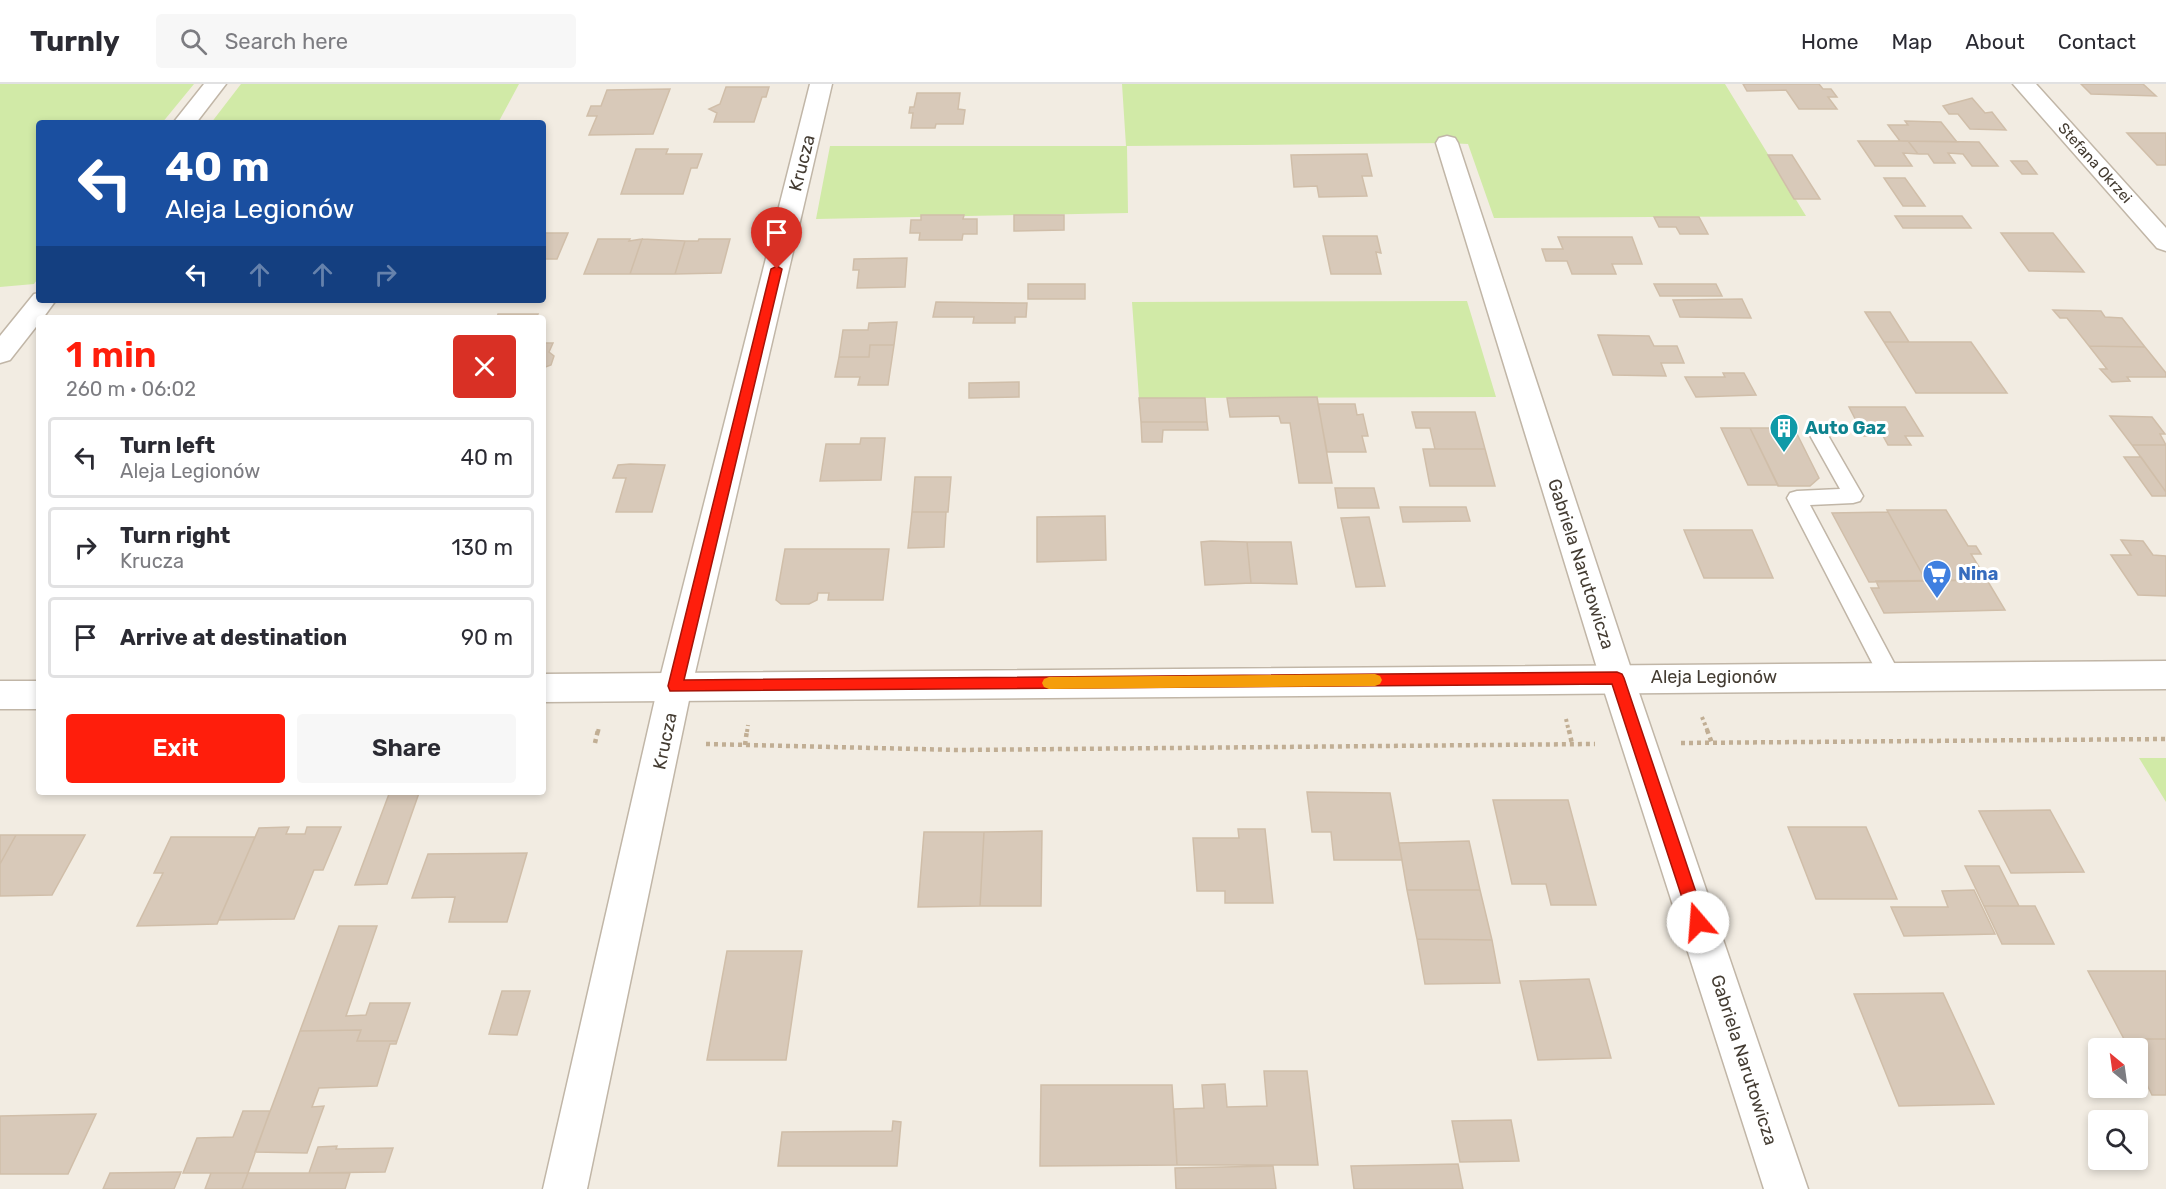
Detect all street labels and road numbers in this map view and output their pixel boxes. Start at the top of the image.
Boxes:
street label: Stefana Okrzei [2054,119,2136,207]
street label: Krucza [784,132,820,194]
street label: Gabriela Narutowicza [1543,476,1619,652]
street label: Aleja Legionów [1651,666,1777,688]
street label: Krucza [648,711,682,771]
street label: Gabriela Narutowicza [1706,972,1782,1148]

